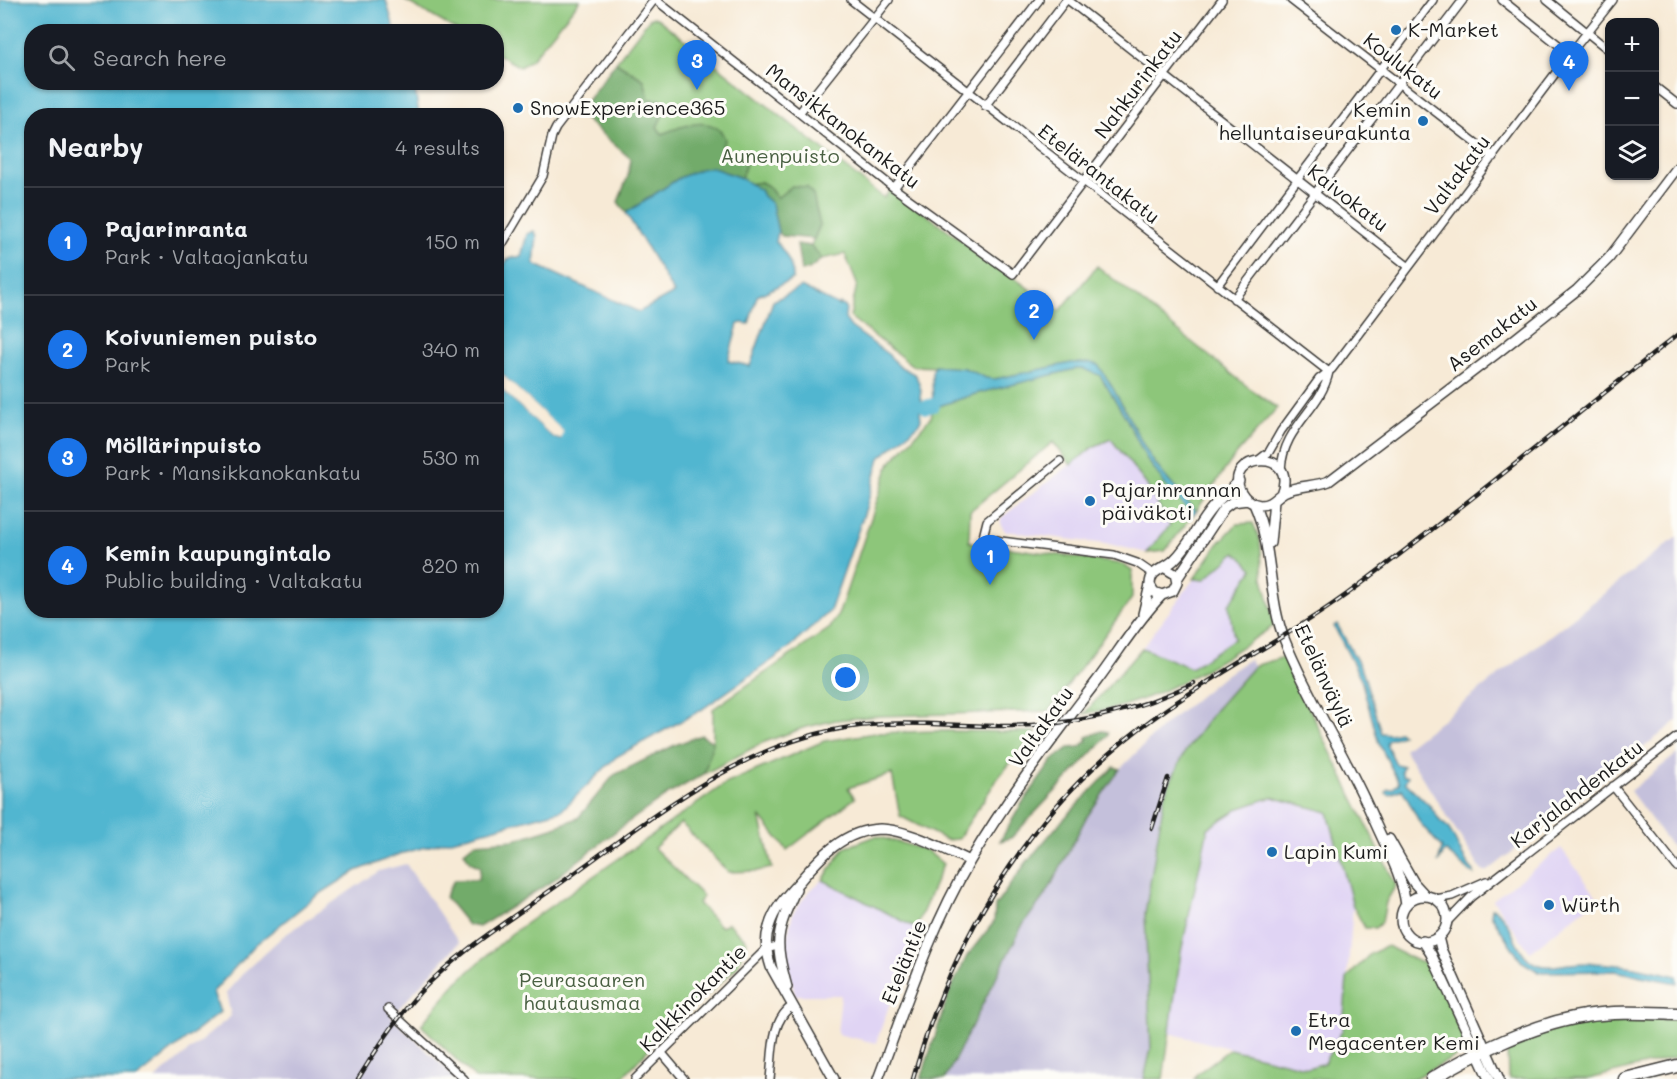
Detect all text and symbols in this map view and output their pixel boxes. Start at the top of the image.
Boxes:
place label: K-Market [1408,16,1499,42]
map controls [1605,18,1659,180]
button: + [1605,18,1659,72]
marker: K-Market [1389,23,1403,37]
search box [24,24,504,90]
street label: Nahkurinkatu [1088,24,1187,143]
street label: Koulukatu [1359,26,1449,104]
pin: 3 [678,40,716,90]
icon: search [45,41,78,74]
pin: 4 [1550,42,1588,91]
text: Search here [93,43,227,72]
street label: Mansikkanokankatu [761,57,926,194]
button: − [1605,72,1659,126]
place label: SnowExperience365 [530,94,725,120]
place label: Kemin helluntaiseurakunta [1218,96,1411,145]
marker: SnowExperience365 [511,101,525,115]
marker: Kemin helluntaiseurakunta [1416,114,1430,128]
street label: Etelärantakatu [1033,117,1166,229]
button: layers [1605,126,1659,180]
street label: Valtakatu [1417,129,1495,220]
text: Nearby [48,130,143,164]
text: 4 results [395,134,480,160]
park label: Aunenpuisto [720,142,840,168]
street label: Kaivokatu [1303,157,1394,237]
text: Pajarinranta [105,214,248,243]
text: 1 [63,228,72,254]
text: 150 m [425,228,480,254]
text: Park · Valtaojankatu [105,243,308,269]
pin: 2 [1014,290,1054,340]
street label: Asemakatu [1441,290,1542,376]
text: Koivuniemen puisto [105,322,317,351]
text: 2 [62,336,73,362]
text: 340 m [422,336,480,362]
text: Park [105,351,150,377]
text: Möllärinpuisto [105,430,261,459]
text: 3 [62,444,74,470]
text: 530 m [422,444,480,470]
text: Park · Mansikkanokankatu [105,459,361,485]
place label: Pajarinrannan päiväkoti [1102,476,1241,525]
marker: Pajarinrannan päiväkoti [1083,494,1097,508]
pin: 1 [970,536,1010,585]
text: Kemin kaupungintalo [105,538,331,567]
text: 4 [61,552,74,578]
text: 820 m [422,552,480,578]
text: Public building · Valtakatu [105,567,362,593]
street label: Etelänväylä [1290,620,1360,732]
your location [831,663,860,692]
street label: Valtakatu [1002,681,1078,772]
street label: Karjalahdenkatu [1505,733,1648,853]
place label: Lapin Kumi [1284,838,1388,864]
marker: Lapin Kumi [1265,845,1279,859]
place label: Würth [1561,891,1620,917]
marker: Würth [1542,898,1556,912]
street label: Eteläntie [874,916,932,1008]
street label: Kalkkinokantie [633,938,751,1056]
park label: Peurasaaren hautausmaa [519,966,645,1015]
place label: Etra Megacenter Kemi [1308,1006,1480,1055]
marker: Etra Megacenter Kemi [1289,1024,1303,1038]

